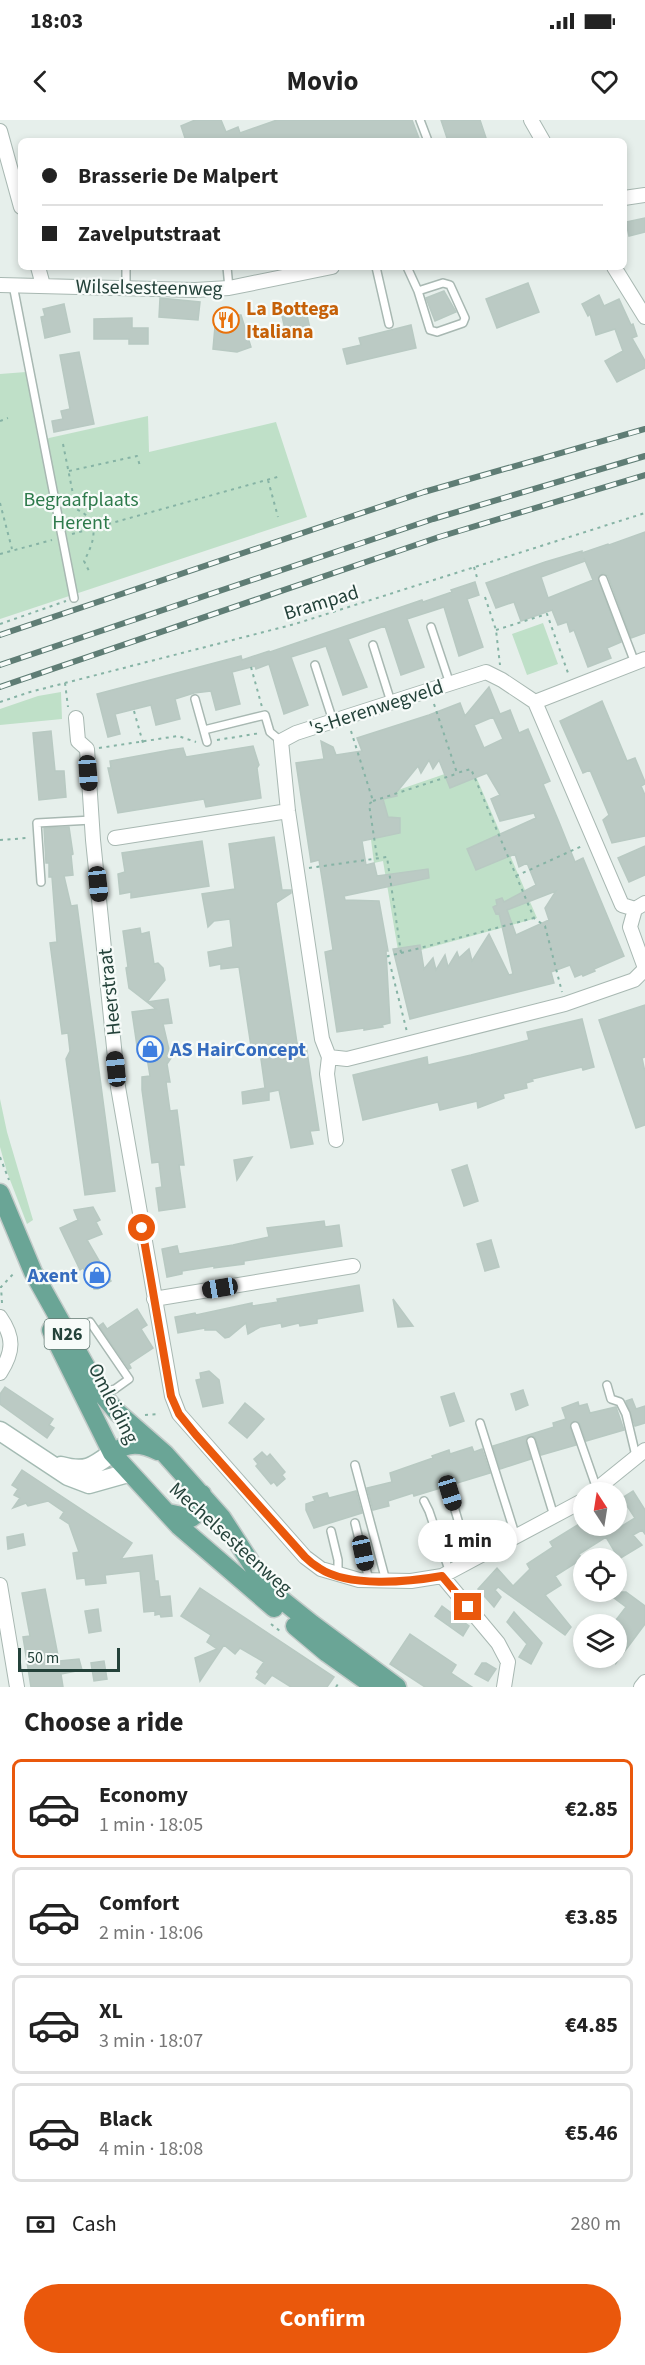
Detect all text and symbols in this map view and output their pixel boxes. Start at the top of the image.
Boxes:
text: 18:03 [30,5,83,37]
text: Movio [287,62,358,101]
icon: back [24,65,57,98]
icon: heart [588,65,621,98]
text: Brasserie De Malpert [78,160,278,192]
text: Zavelputstraat [78,218,221,250]
street label: Wilselsesteenweg [75,273,223,303]
place label: La Bottega Italiana [246,295,339,346]
restaurant icon: La Bottega Italiana [211,305,241,335]
park label: Begraafplaats Herent [23,486,139,537]
street label: Brampad [280,578,362,628]
street label: 's-Herenwegveld [306,673,447,743]
car [78,754,98,792]
car [87,865,109,903]
street label: Heerstraat [91,947,128,1037]
shop icon: AS HairConcept [135,1034,165,1064]
place label: AS HairConcept [169,1036,306,1064]
car [105,1050,127,1088]
route start [128,1214,155,1241]
shop icon: Axent [82,1260,112,1290]
place label: Axent [26,1262,78,1290]
car [201,1276,239,1300]
road number: N26 [44,1319,90,1349]
street label: Omleiding [81,1358,145,1448]
car [436,1473,464,1513]
street label: Mechelsesteenweg [163,1476,298,1602]
north arrow [573,1482,627,1536]
map controls [573,1482,627,1668]
callout: 1 min [418,1520,518,1562]
text: 1 min [443,1527,492,1555]
car [350,1534,376,1572]
button: locate [573,1548,627,1602]
route end [454,1593,481,1620]
button: layers [573,1614,627,1668]
scale bar [18,1645,120,1672]
text: 50 m [27,1647,59,1669]
text: Choose a ride [24,1703,184,1742]
text: Economy [99,1779,188,1811]
icon: car [27,1782,81,1836]
text: €2.85 [565,1793,618,1825]
text: 1 min · 18:05 [99,1811,203,1839]
text: Comfort [99,1887,180,1919]
icon: car [27,1890,81,1944]
text: €3.85 [565,1901,618,1933]
text: 2 min · 18:06 [99,1919,203,1947]
text: XL [99,1995,123,2027]
icon: car [27,1998,81,2052]
text: €4.85 [565,2009,618,2041]
text: 3 min · 18:07 [99,2027,203,2055]
text: Black [99,2103,153,2135]
icon: car [27,2106,81,2160]
text: €5.46 [565,2117,618,2149]
text: 4 min · 18:08 [99,2135,203,2163]
icon: cash [24,2208,57,2241]
text: Cash [72,2208,117,2240]
text: 280 m [571,2210,621,2238]
button: Confirm [24,2284,621,2353]

